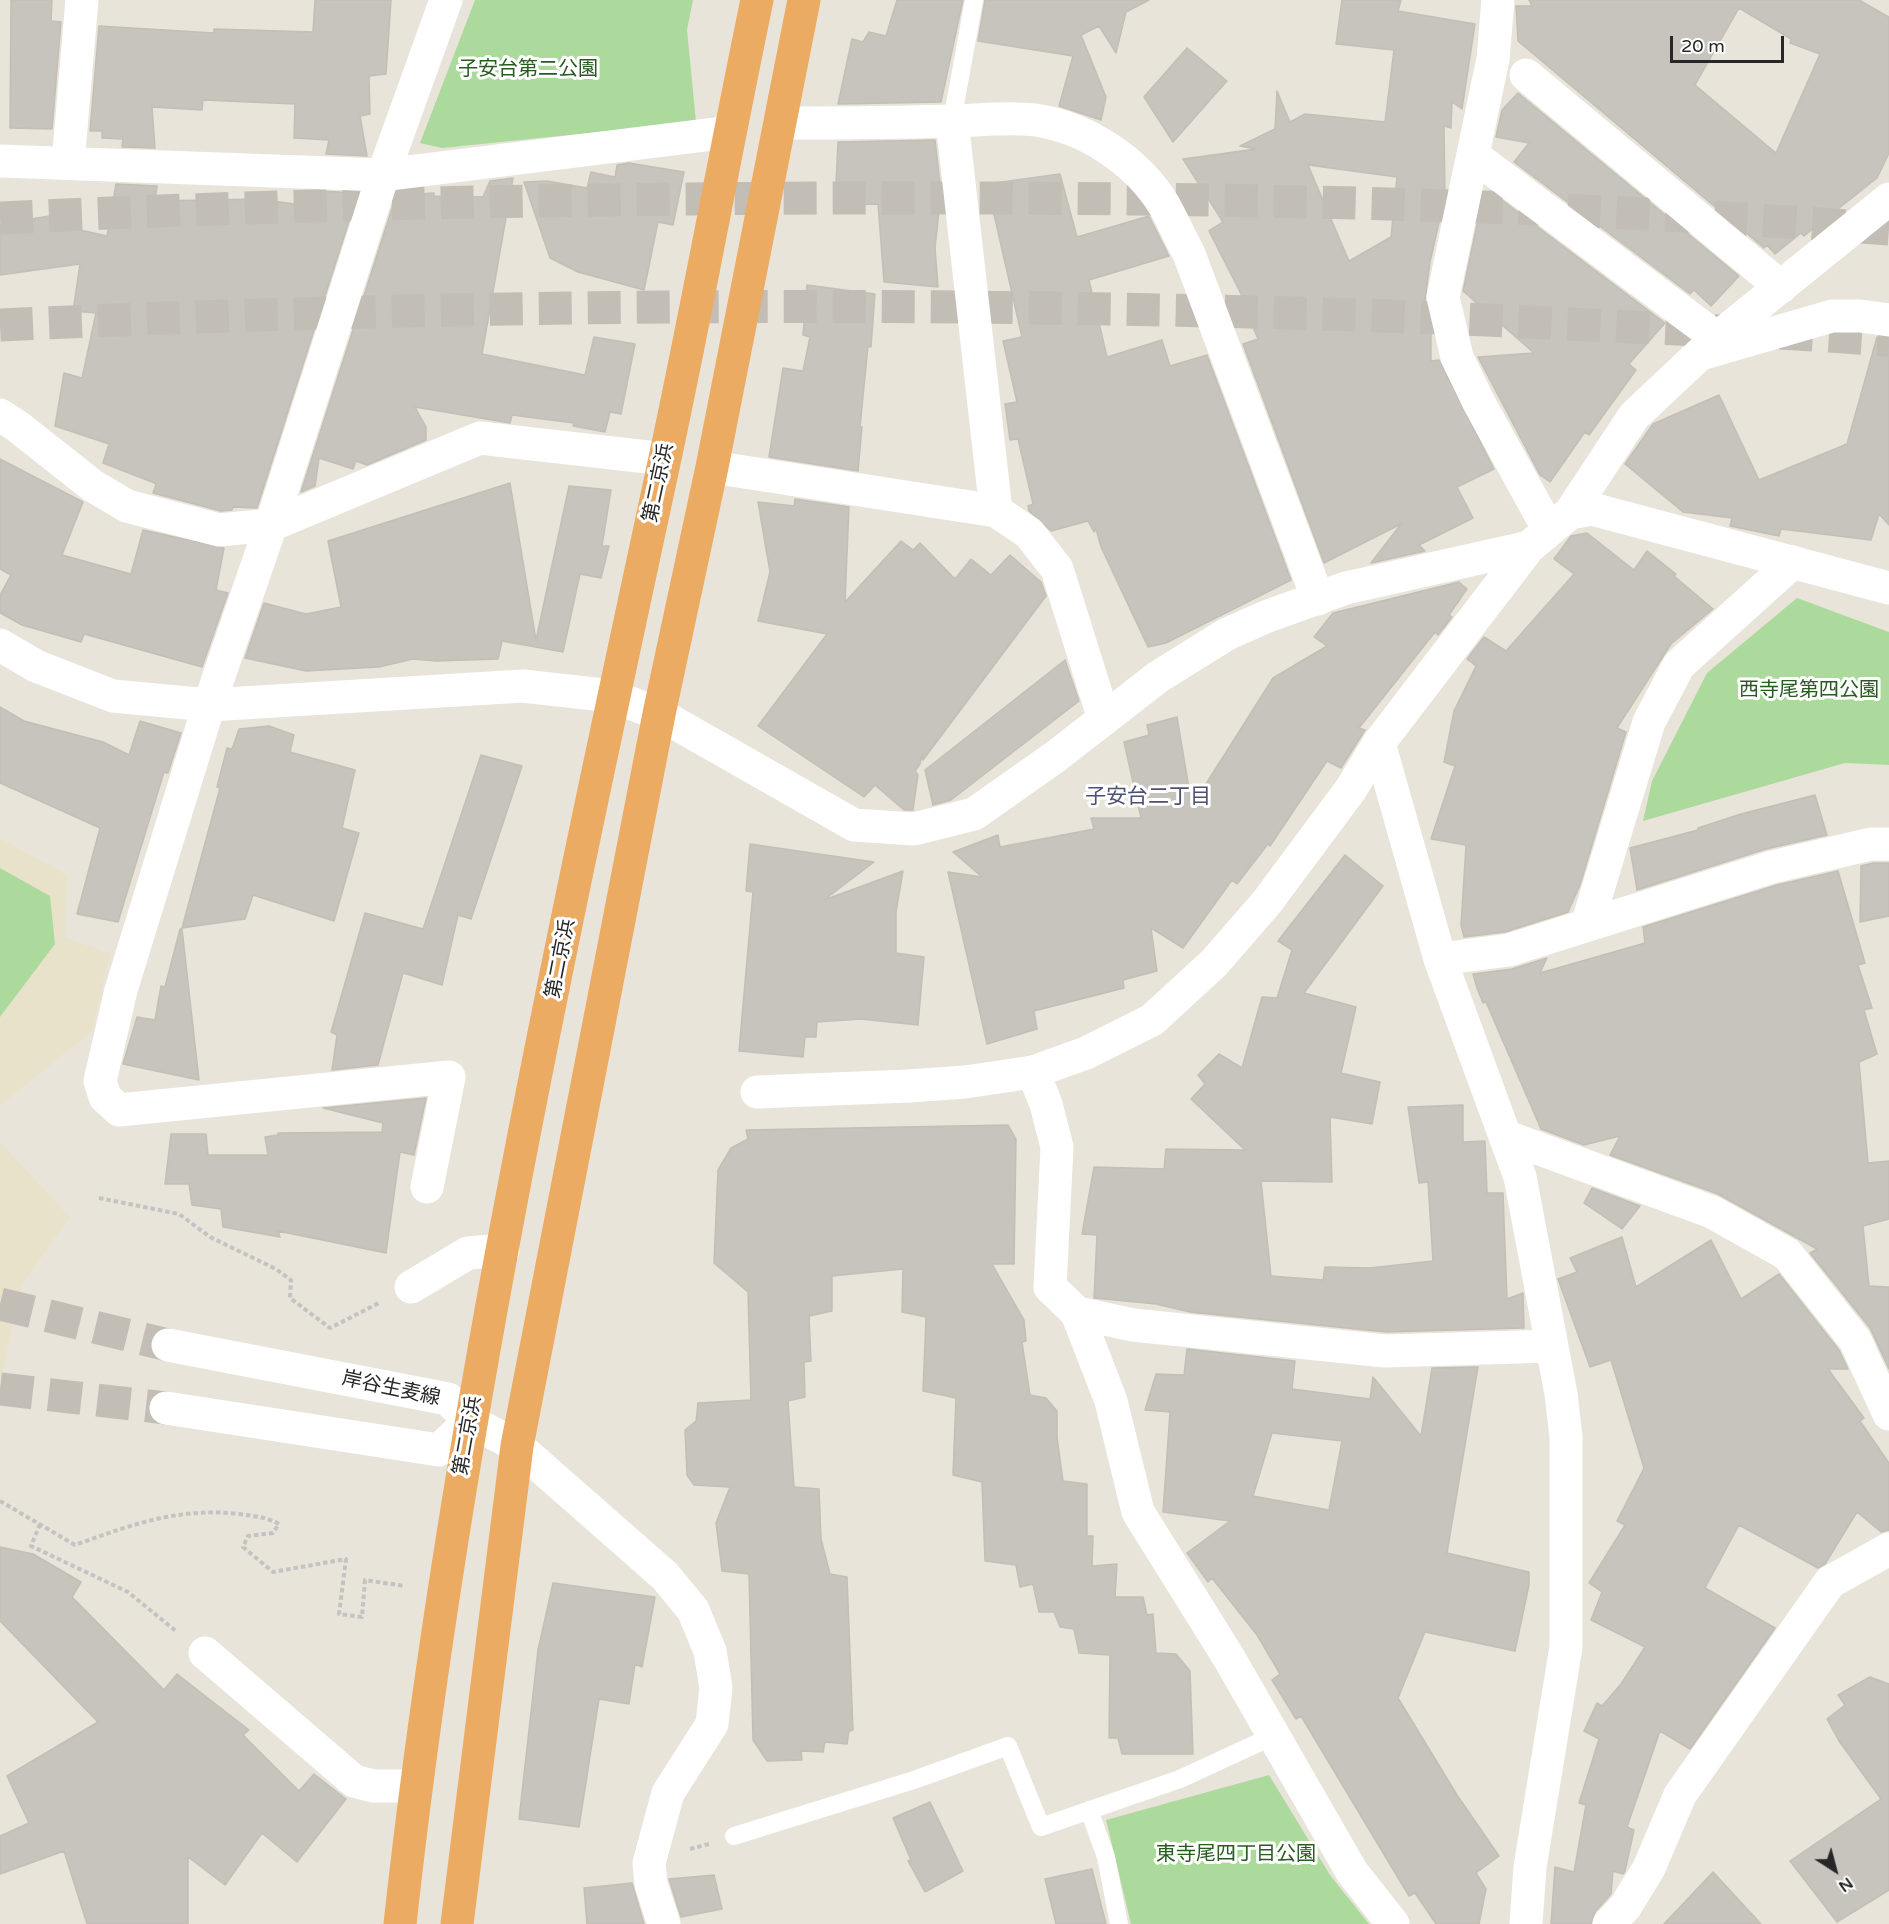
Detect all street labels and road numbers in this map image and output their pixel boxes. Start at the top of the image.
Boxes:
street label: 第二京浜 [639,441,679,525]
street label: 第二京浜 [542,917,580,1001]
street label: 岸谷生麦線 [340,1367,442,1411]
street label: 第二京浜 [449,1395,487,1477]

